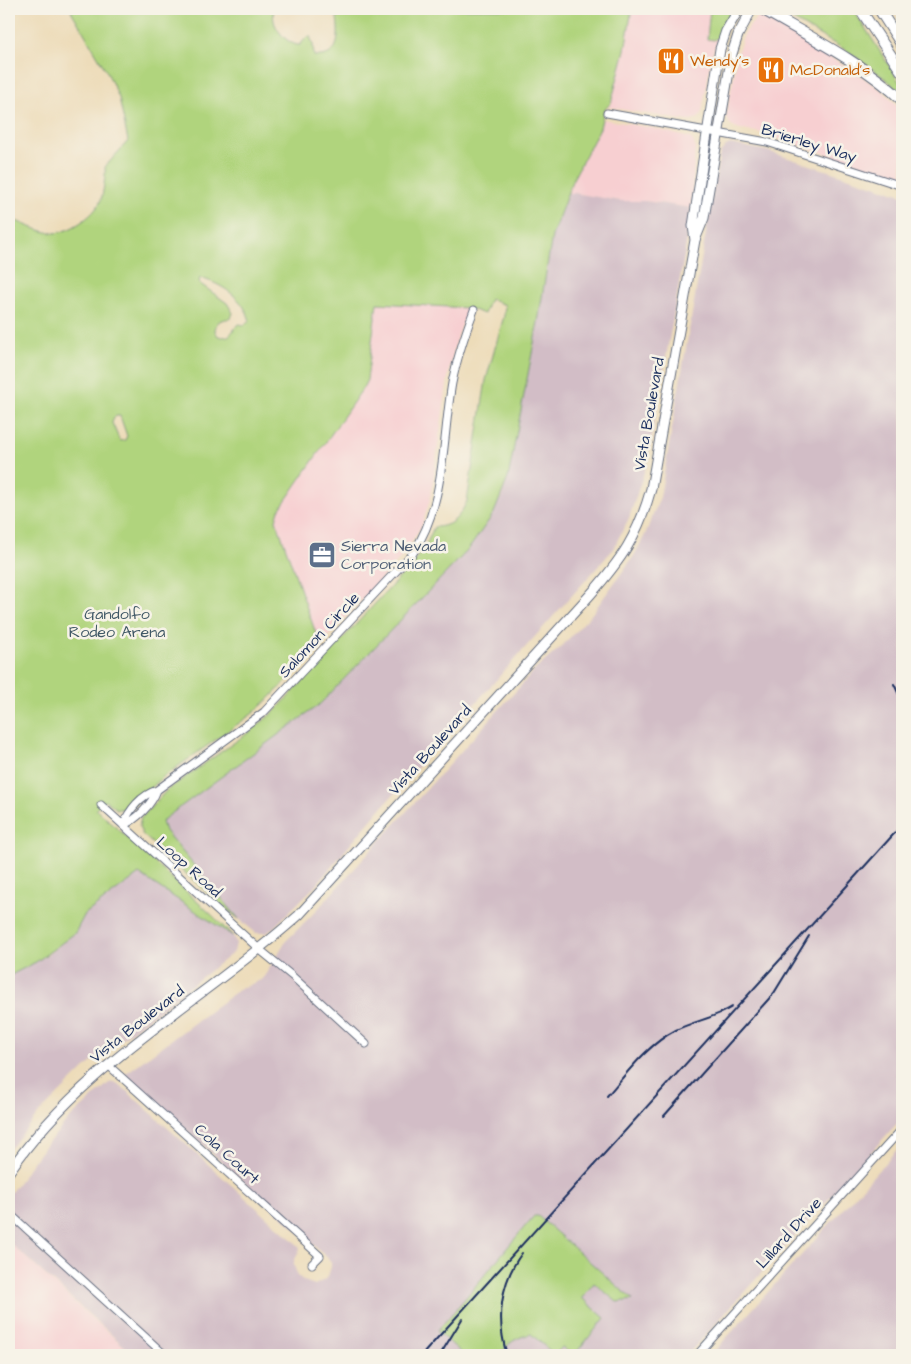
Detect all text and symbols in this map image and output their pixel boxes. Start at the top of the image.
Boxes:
restaurant icon: Wendy's [656,46,686,76]
place label: Wendy's [690,50,749,73]
restaurant icon: McDonald's [756,55,786,85]
place label: McDonald's [790,59,870,81]
street label: Brierley Way [758,118,859,169]
street label: Vista Boulevard [628,356,670,472]
place label: Sierra Nevada Corporation [341,535,446,575]
office icon: Sierra Nevada Corporation [307,540,337,570]
street label: Salomon Circle [274,587,365,683]
park label: Gandolfo Rodeo Arena [69,603,165,643]
street label: Vista Boulevard [383,700,477,800]
street label: Loop Road [151,832,227,902]
street label: Vista Boulevard [85,980,189,1068]
street label: Cola Court [189,1119,265,1190]
street label: Lillard Drive [751,1192,827,1273]

